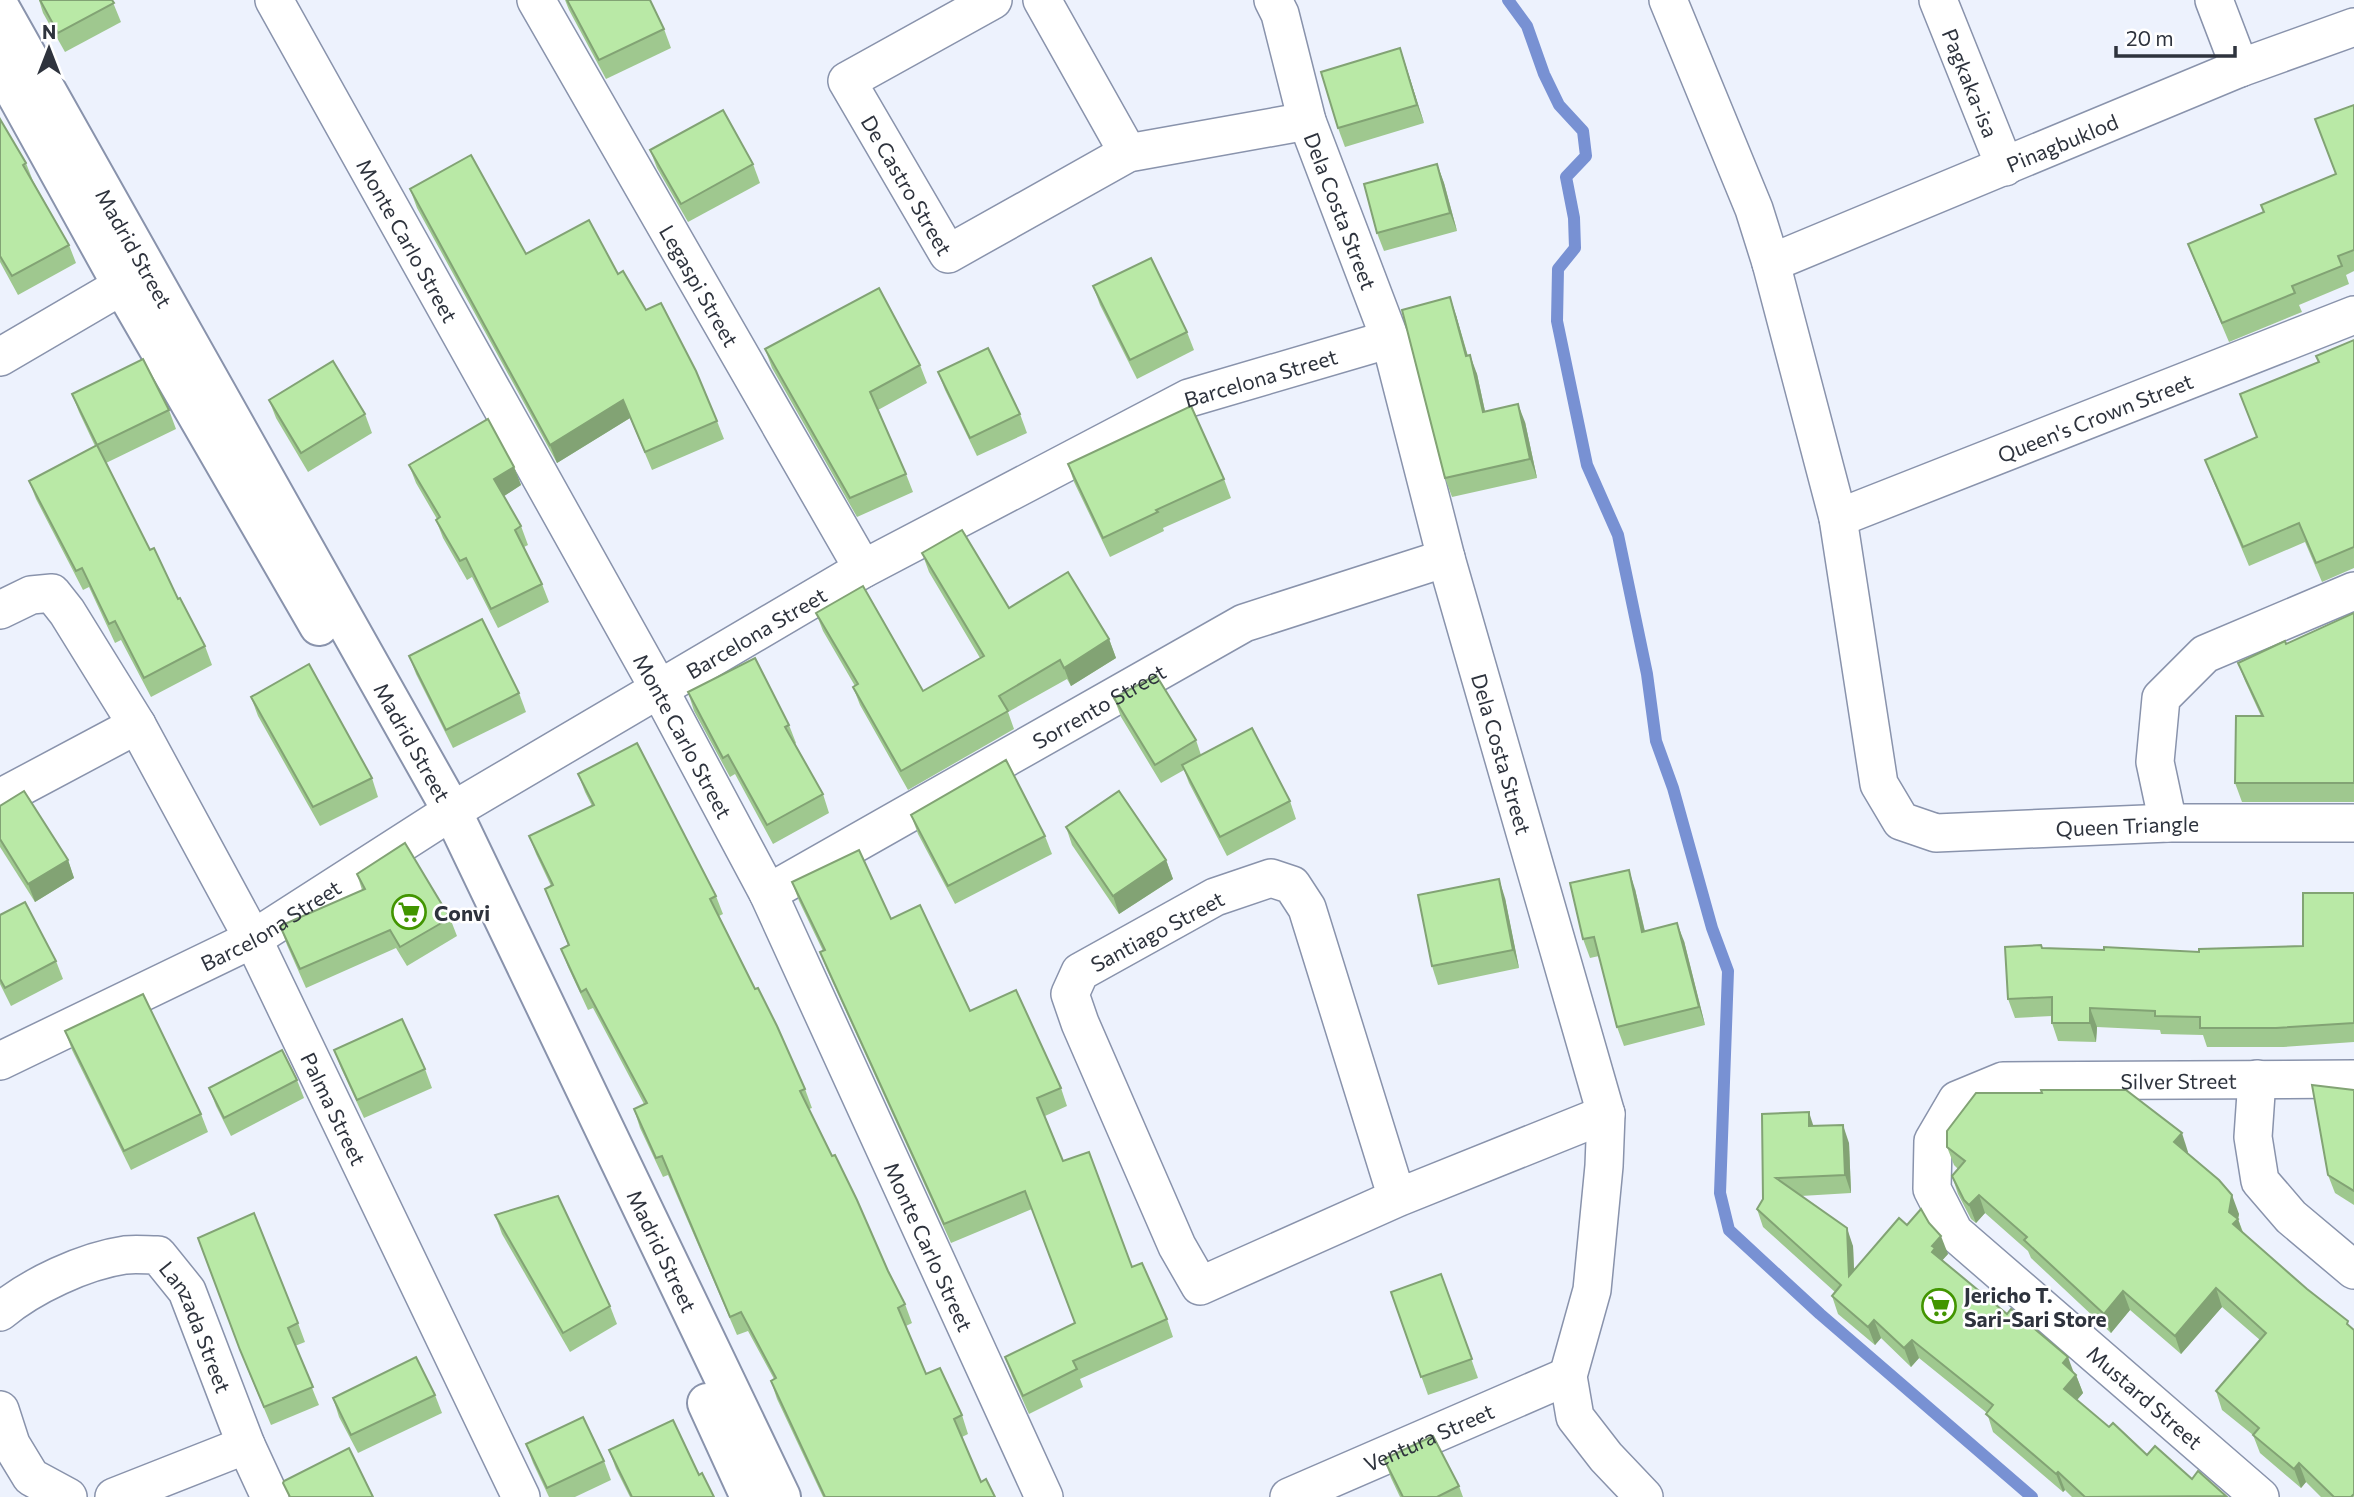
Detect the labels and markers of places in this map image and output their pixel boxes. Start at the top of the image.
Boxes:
supermarket icon: Convi [390,893,428,931]
place label: Convi [434,900,490,925]
place label: Jericho T. Sari-Sari Store [1964,1282,2107,1331]
supermarket icon: Jericho T. Sari-Sari Store [1920,1287,1958,1325]

